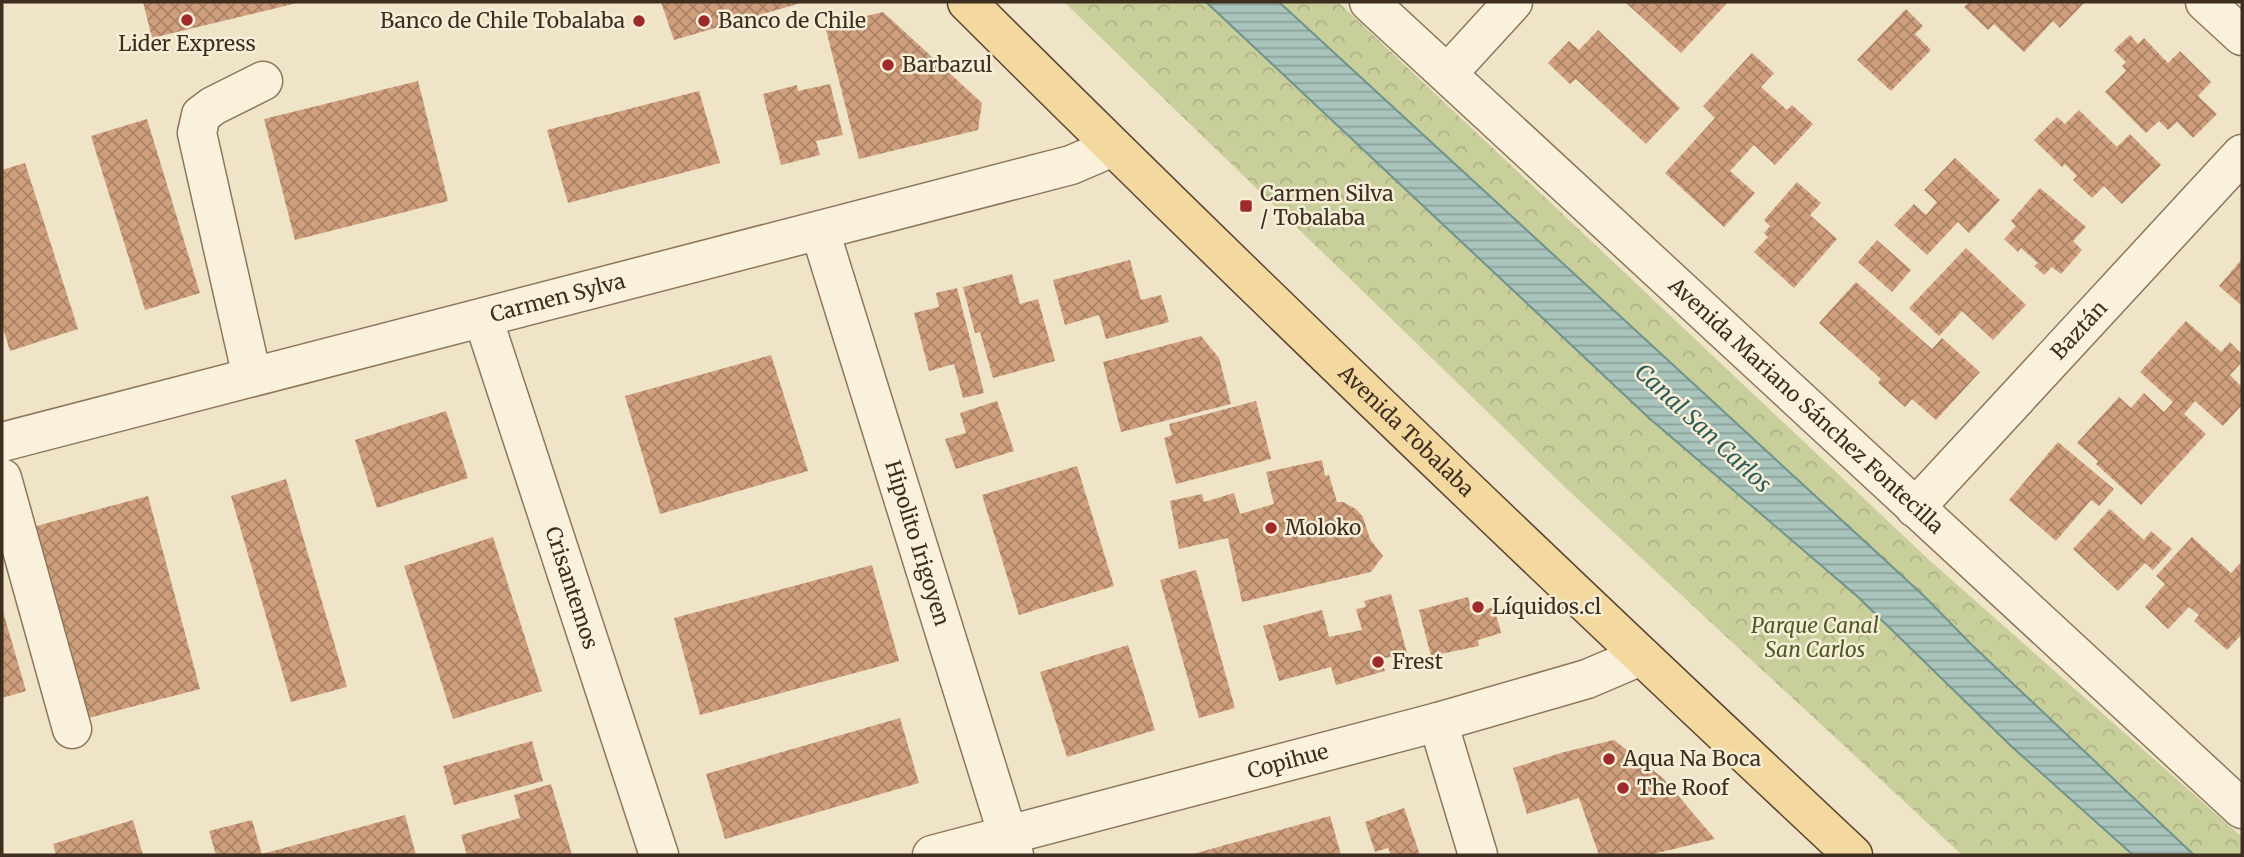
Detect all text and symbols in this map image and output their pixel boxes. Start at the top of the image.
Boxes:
place label: Banco de Chile Tobalaba [380,7,625,34]
place label: Banco de Chile [718,7,866,34]
marker: Lider Express [179,12,195,28]
marker: Banco de Chile Tobalaba [631,13,647,29]
marker: Banco de Chile [696,13,712,29]
place label: Lider Express [118,30,256,57]
place label: Barbazul [902,51,993,78]
marker: Barbazul [880,57,896,73]
place label: Carmen Silva / Tobalaba [1260,180,1393,231]
marker: Carmen Silva / Tobalaba [1238,198,1254,214]
street label: Carmen Sylva [487,267,628,328]
street label: Avenida Mariano Sánchez Fontecilla [1662,271,1949,539]
street label: Baztán [2045,295,2113,365]
water label: Canal San Carlos [1629,357,1778,498]
street label: Avenida Tobalaba [1332,359,1480,502]
street label: Hipolito Irigoyen [879,457,956,629]
place label: Moloko [1285,514,1361,541]
marker: Moloko [1263,520,1279,536]
street label: Crisantemos [539,523,605,653]
place label: Líquidos.cl [1492,593,1602,620]
marker: Líquidos.cl [1470,599,1486,615]
park label: Parque Canal San Carlos [1751,612,1879,663]
place label: Frest [1392,648,1443,675]
marker: Frest [1370,654,1386,670]
street label: Copihue [1244,737,1331,785]
place label: Aqua Na Boca [1622,745,1761,772]
marker: Aqua Na Boca [1601,751,1617,767]
place label: The Roof [1637,774,1730,801]
marker: The Roof [1615,780,1631,796]

